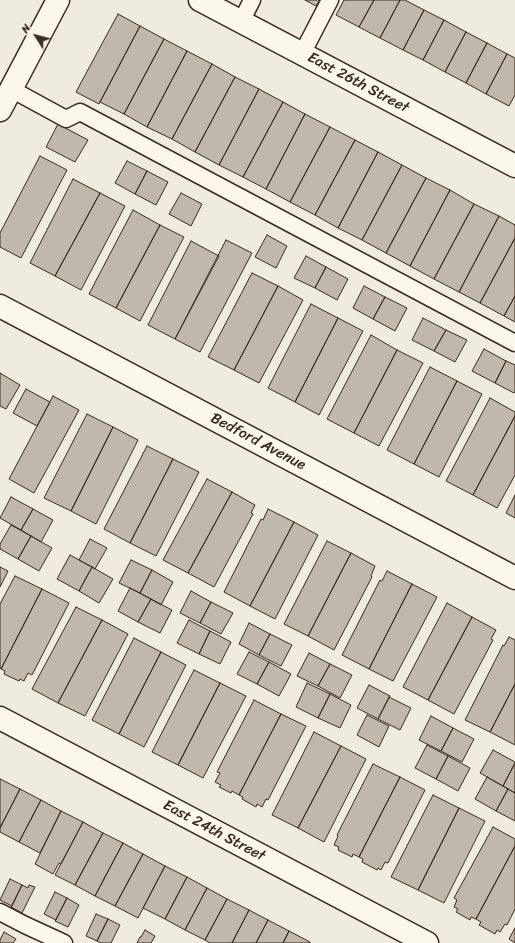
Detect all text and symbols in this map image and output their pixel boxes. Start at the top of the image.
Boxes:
north arrow [16,16,56,56]
text: N [16,20,36,37]
street label: East 26th Street [304,49,412,117]
street label: Bedford Avenue [207,409,309,475]
street label: East 24th Street [160,796,268,866]

